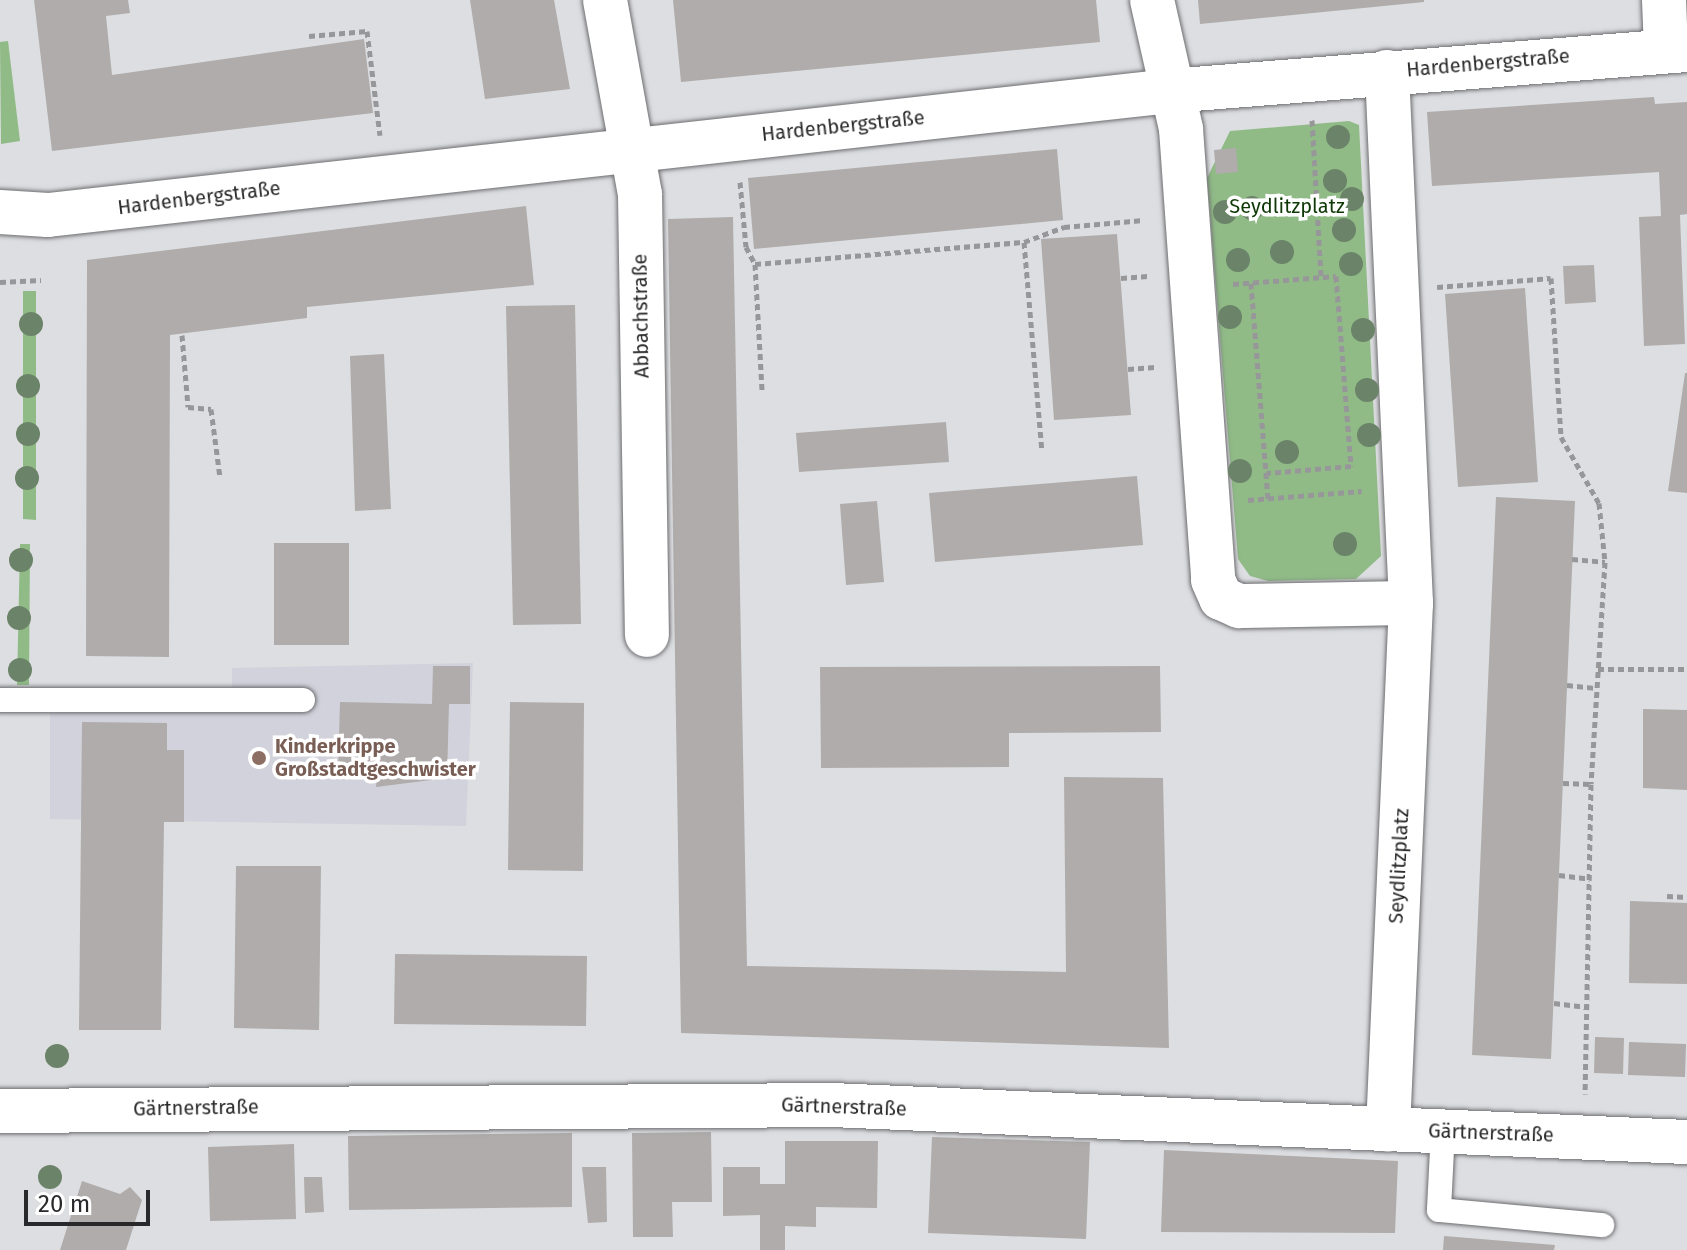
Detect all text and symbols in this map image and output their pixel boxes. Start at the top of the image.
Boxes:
street label: Hardenbergstraße [1405,44,1571,82]
street label: Hardenbergstraße [760,106,926,146]
street label: Hardenbergstraße [116,176,282,220]
park label: Seydlitzplatz [1229,194,1345,218]
street label: Abbachstraße [628,254,654,378]
place label: Kinderkrippe Großstadtgeschwister [275,734,476,781]
marker: Kinderkrippe Großstadtgeschwister [250,749,268,767]
street label: Seydlitzplatz [1384,808,1414,924]
street label: Gärtnerstraße [781,1093,907,1121]
street label: Gärtnerstraße [133,1095,259,1121]
street label: Gärtnerstraße [1428,1119,1554,1147]
scale bar [28,1174,154,1224]
text: 20 m [38,1190,90,1218]

